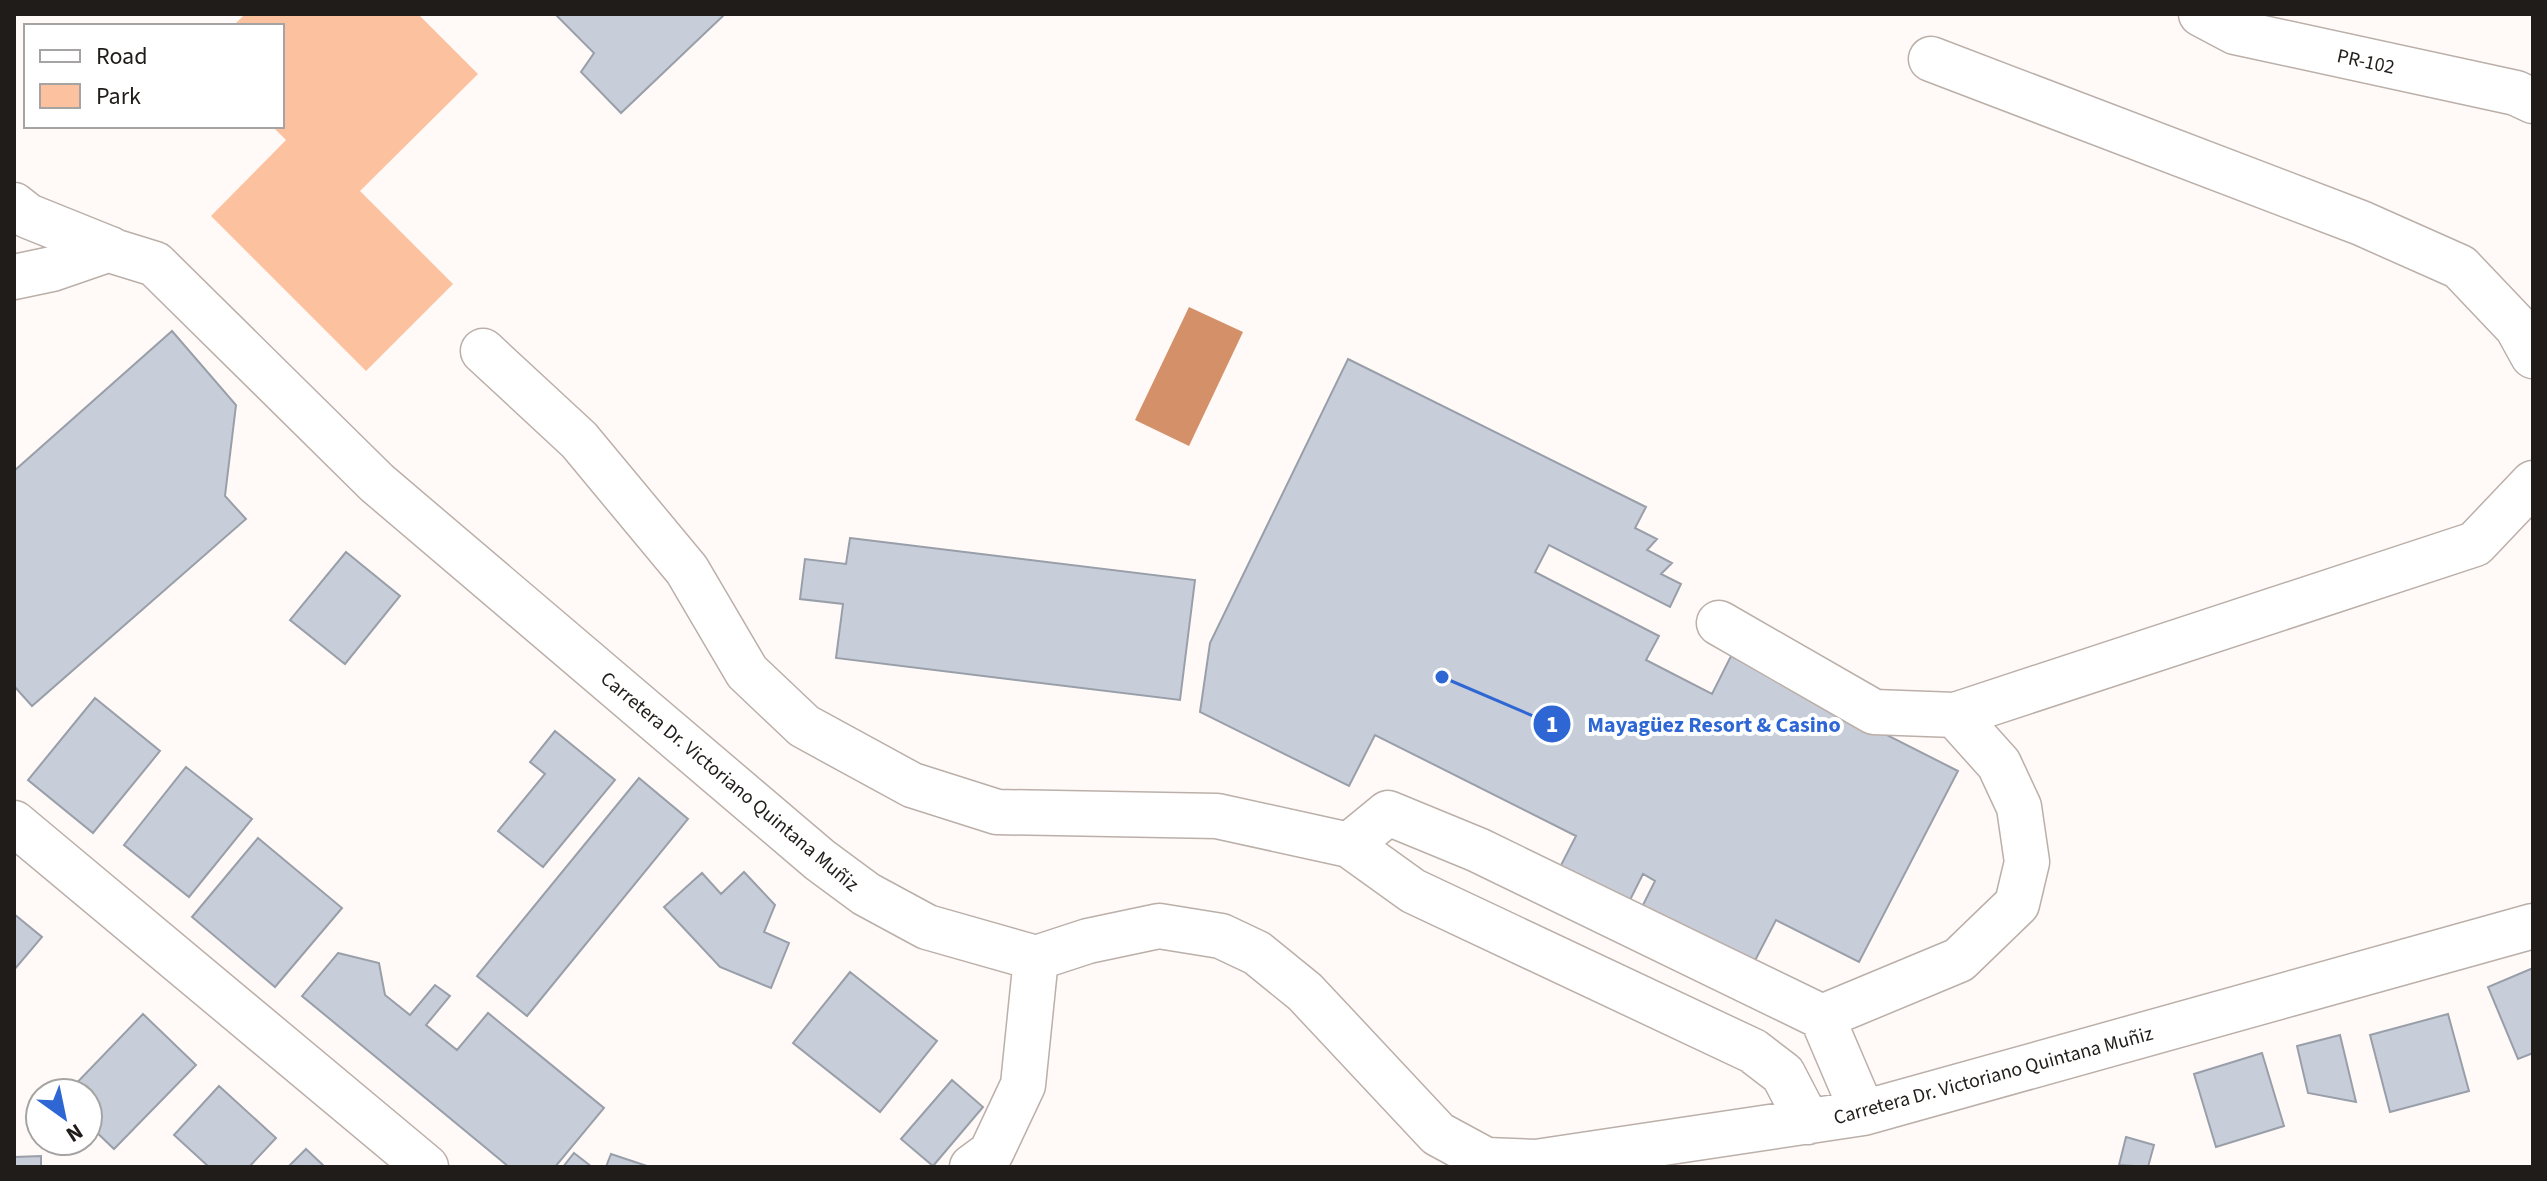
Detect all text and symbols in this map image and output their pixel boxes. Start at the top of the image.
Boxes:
legend [24,24,284,128]
text: Road [96,39,148,74]
street label: PR-102 [2334,42,2397,82]
text: Park [96,79,141,114]
street label: Carretera Dr. Victoriano Quintana Muñiz [594,665,865,898]
callout: Mayagüez Resort & Casino [1532,701,1857,747]
text: 1 [1546,707,1558,742]
text: Mayagüez Resort & Casino [1587,709,1841,741]
street label: Carretera Dr. Victoriano Quintana Muñiz [1831,1020,2156,1132]
north arrow [24,1077,104,1157]
text: N [59,1116,89,1150]

